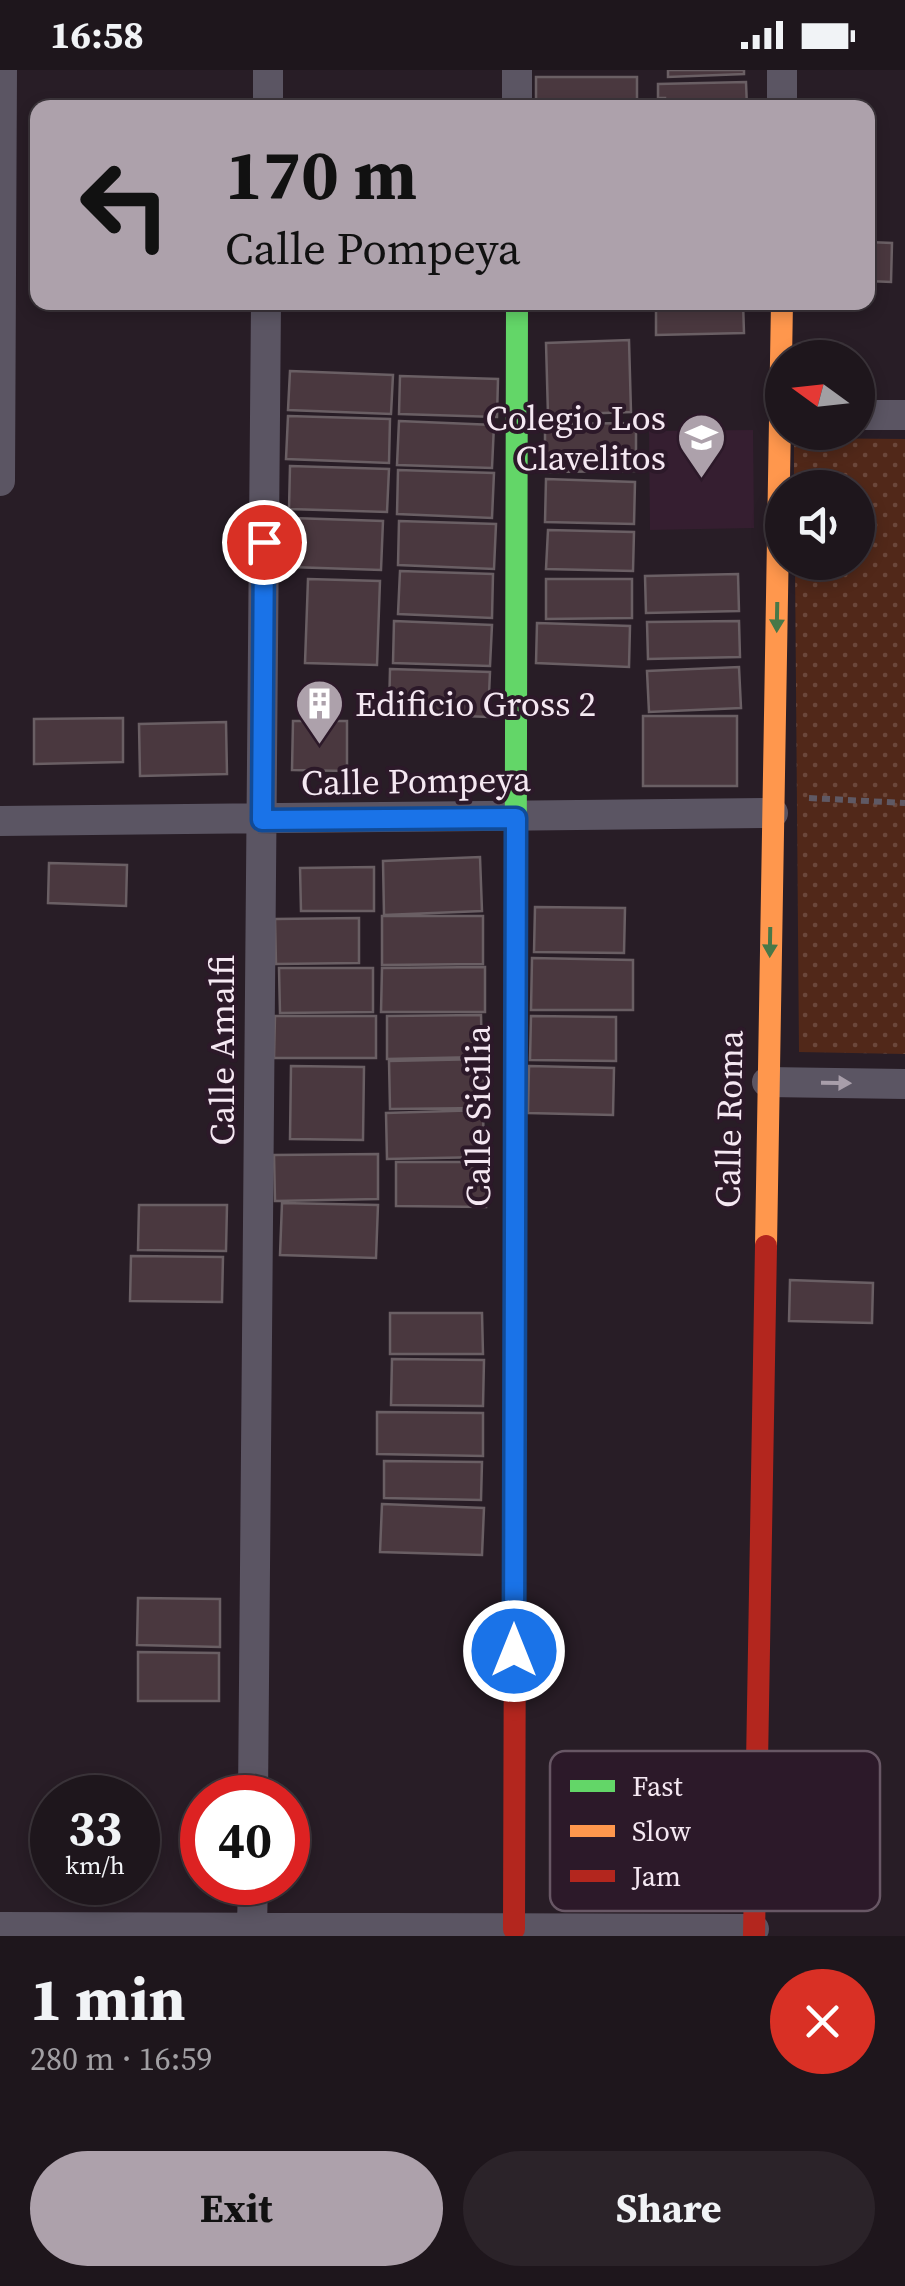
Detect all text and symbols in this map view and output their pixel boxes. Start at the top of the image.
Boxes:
text: 16:58 [50,9,144,61]
text: 170 m [225,126,417,222]
icon: left [60,140,190,270]
text: Calle Pompeya [225,217,521,279]
north arrow [765,340,875,450]
map controls [765,340,875,580]
place label: Colegio Los Clavelitos [486,394,666,482]
school or university icon: Colegio Los Clavelitos [675,412,727,480]
button: sound [765,470,875,580]
pin [222,500,307,585]
icon: arrive [237,515,292,570]
one-way arrow [769,601,785,633]
building icon: Edificio Gross 2 [294,678,346,746]
place label: Edificio Gross 2 [355,680,596,728]
street label: Calle Pompeya [301,755,532,807]
one-way arrow [762,926,778,958]
street label: Calle Amalfi [198,954,246,1146]
street label: Calle Sicilia [454,1025,502,1207]
street label: Calle Roma [703,1030,755,1208]
one-way arrow [821,1075,853,1091]
position arrow [462,1599,566,1703]
legend [550,1751,880,1911]
text: Fast [632,1767,683,1805]
speed limit sign: 40 [180,1775,310,1905]
text: 33 [68,1793,122,1862]
text: Slow [632,1812,692,1850]
text: km/h [65,1848,125,1882]
text: Jam [631,1857,681,1895]
text: 1 min [30,1958,186,2040]
button: close [770,1969,875,2074]
text: 280 m · 16:59 [30,2037,212,2081]
button: Exit [30,2151,443,2266]
button: Share [463,2151,875,2266]

